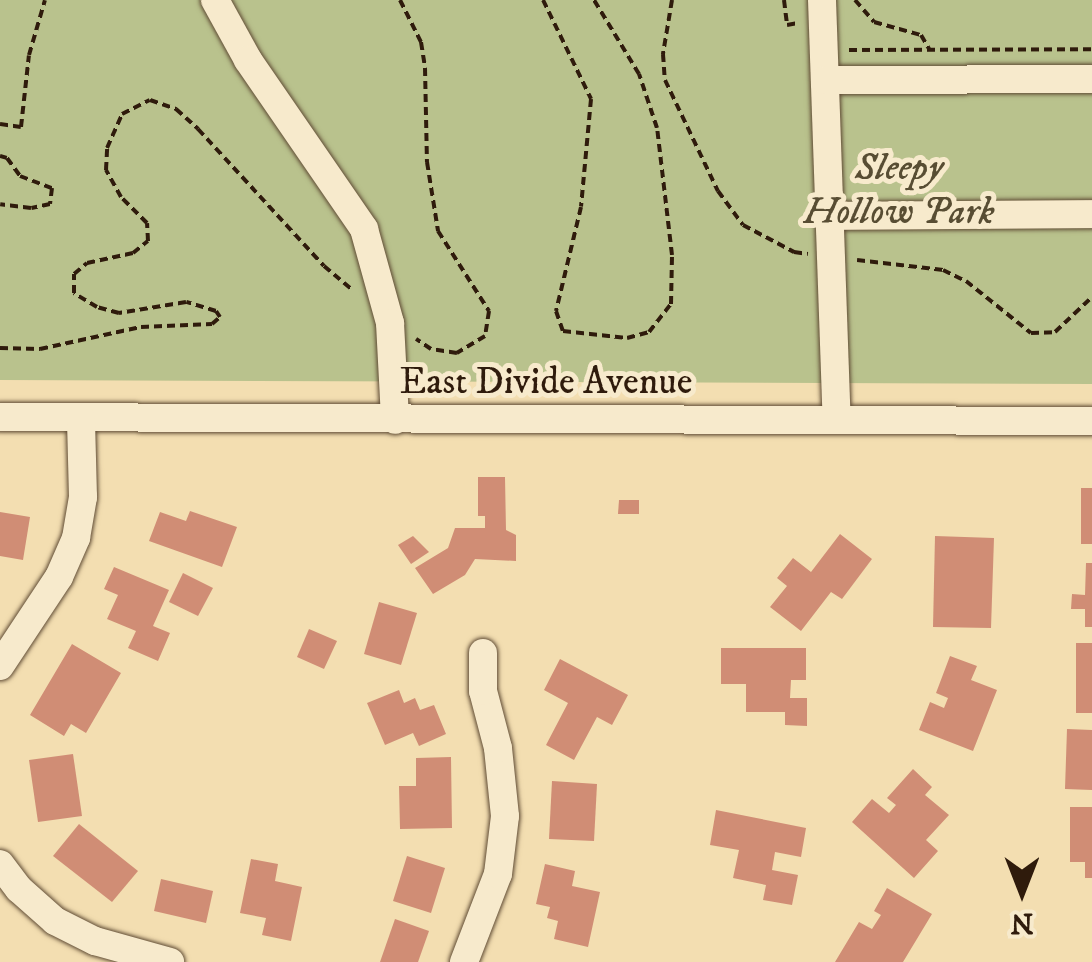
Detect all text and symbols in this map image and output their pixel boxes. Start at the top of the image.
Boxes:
park label: Sleepy Hollow Park [803,146,995,235]
street label: East Divide Avenue [399,360,693,406]
north arrow [972,842,1072,942]
text: N [1011,905,1034,940]

